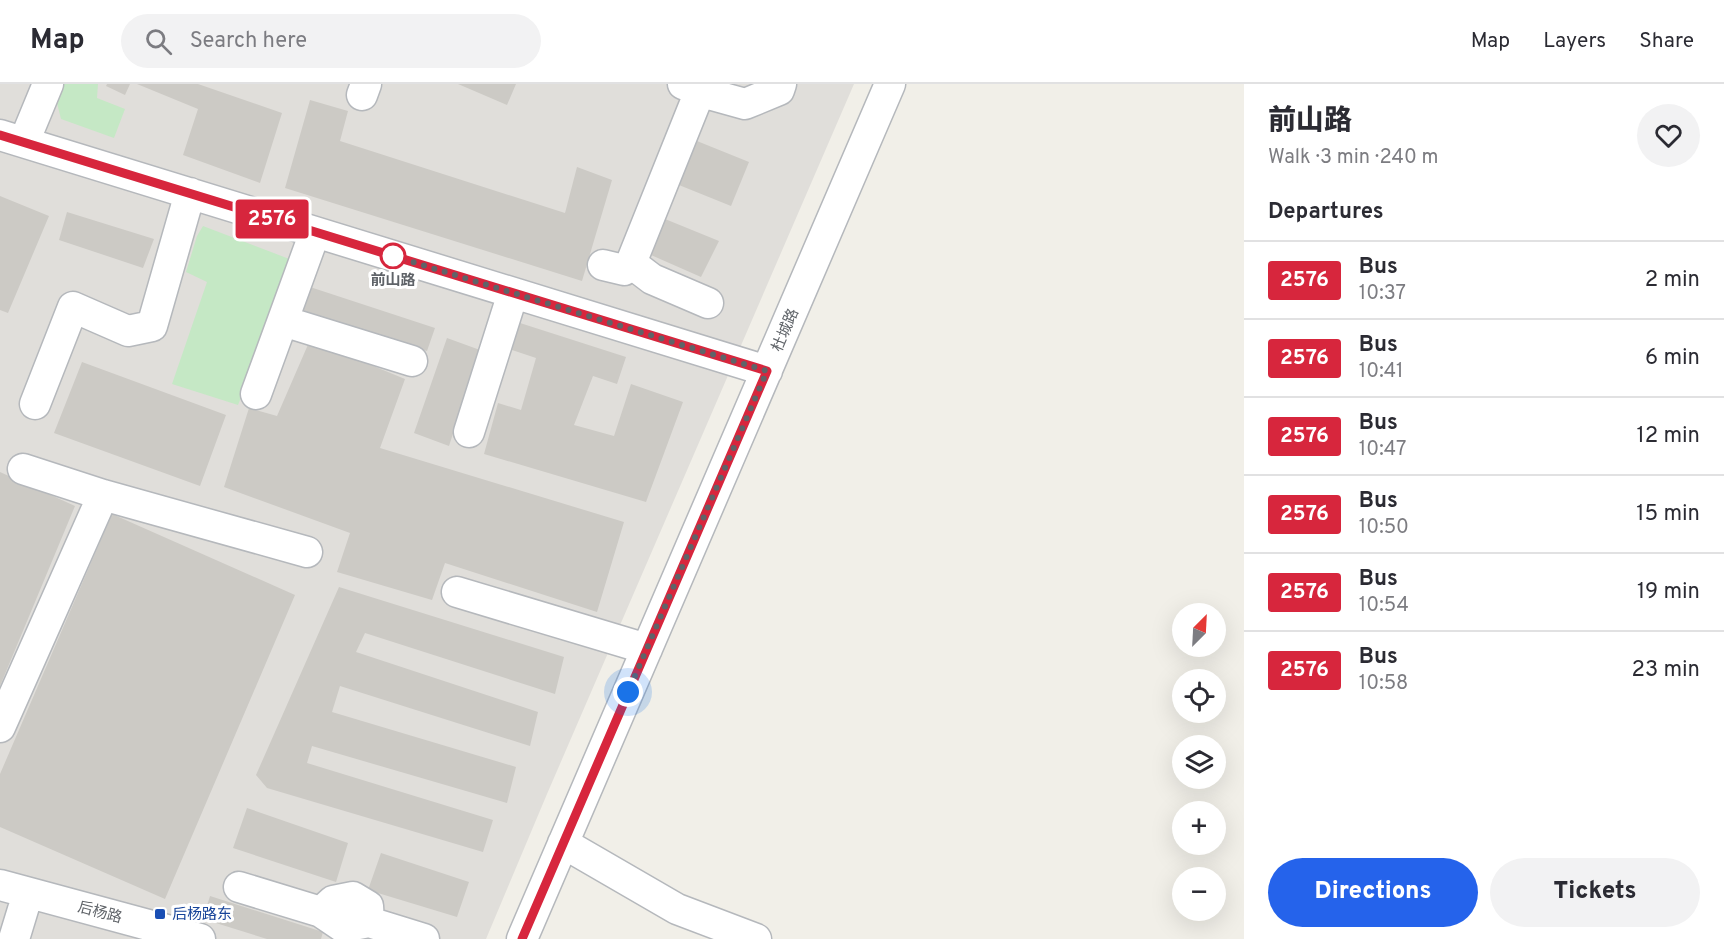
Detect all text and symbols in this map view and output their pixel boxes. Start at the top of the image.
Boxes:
search box [121,14,541,68]
text: Map [30,23,85,59]
icon: search [142,25,175,58]
text: Search here [190,28,307,55]
text: Map [1471,28,1510,55]
text: Layers [1543,28,1606,55]
text: Share [1639,28,1694,55]
text: 前山路 [1268,104,1352,140]
button: heart [1637,104,1700,167]
text: Walk · 3 min · 240 m [1268,145,1438,171]
text: Departures [1268,199,1384,226]
line badge: 2576 [230,200,314,238]
text: 2576 [248,206,296,233]
marker: 前山路 [380,243,406,269]
text: Bus [1359,254,1398,281]
text: 2576 [1280,267,1329,294]
text: 2 min [1645,267,1700,294]
place label: 前山路 [370,271,416,291]
text: 10:37 [1359,281,1406,307]
street label: 杜城路 [769,306,804,355]
text: Bus [1359,332,1398,359]
text: 2576 [1280,345,1329,372]
text: 6 min [1645,345,1700,372]
text: 10:41 [1359,359,1404,385]
text: Bus [1359,410,1398,437]
text: 2576 [1280,423,1329,450]
text: 12 min [1637,423,1700,450]
text: 10:47 [1359,437,1406,463]
text: Bus [1359,488,1398,515]
text: 2576 [1280,501,1329,528]
text: 15 min [1636,501,1700,528]
text: 10:50 [1359,515,1409,541]
text: Bus [1359,566,1398,593]
text: 2576 [1280,579,1329,606]
text: 19 min [1637,579,1700,606]
text: 10:54 [1359,593,1409,619]
north arrow [1172,603,1226,657]
map controls [1172,603,1226,921]
text: Bus [1359,644,1398,671]
text: 2576 [1280,657,1329,684]
text: 23 min [1632,657,1700,684]
button: locate [1172,669,1226,723]
text: 10:58 [1359,671,1408,697]
your location [613,677,643,707]
button: layers [1172,735,1226,789]
button: + [1172,801,1226,855]
button: Directions [1268,858,1478,927]
button: Tickets [1490,858,1700,927]
button: − [1172,867,1226,921]
street label: 后杨路 [75,898,124,928]
place label: 后杨路东 [172,906,232,925]
marker: 后杨路东 [153,907,167,921]

